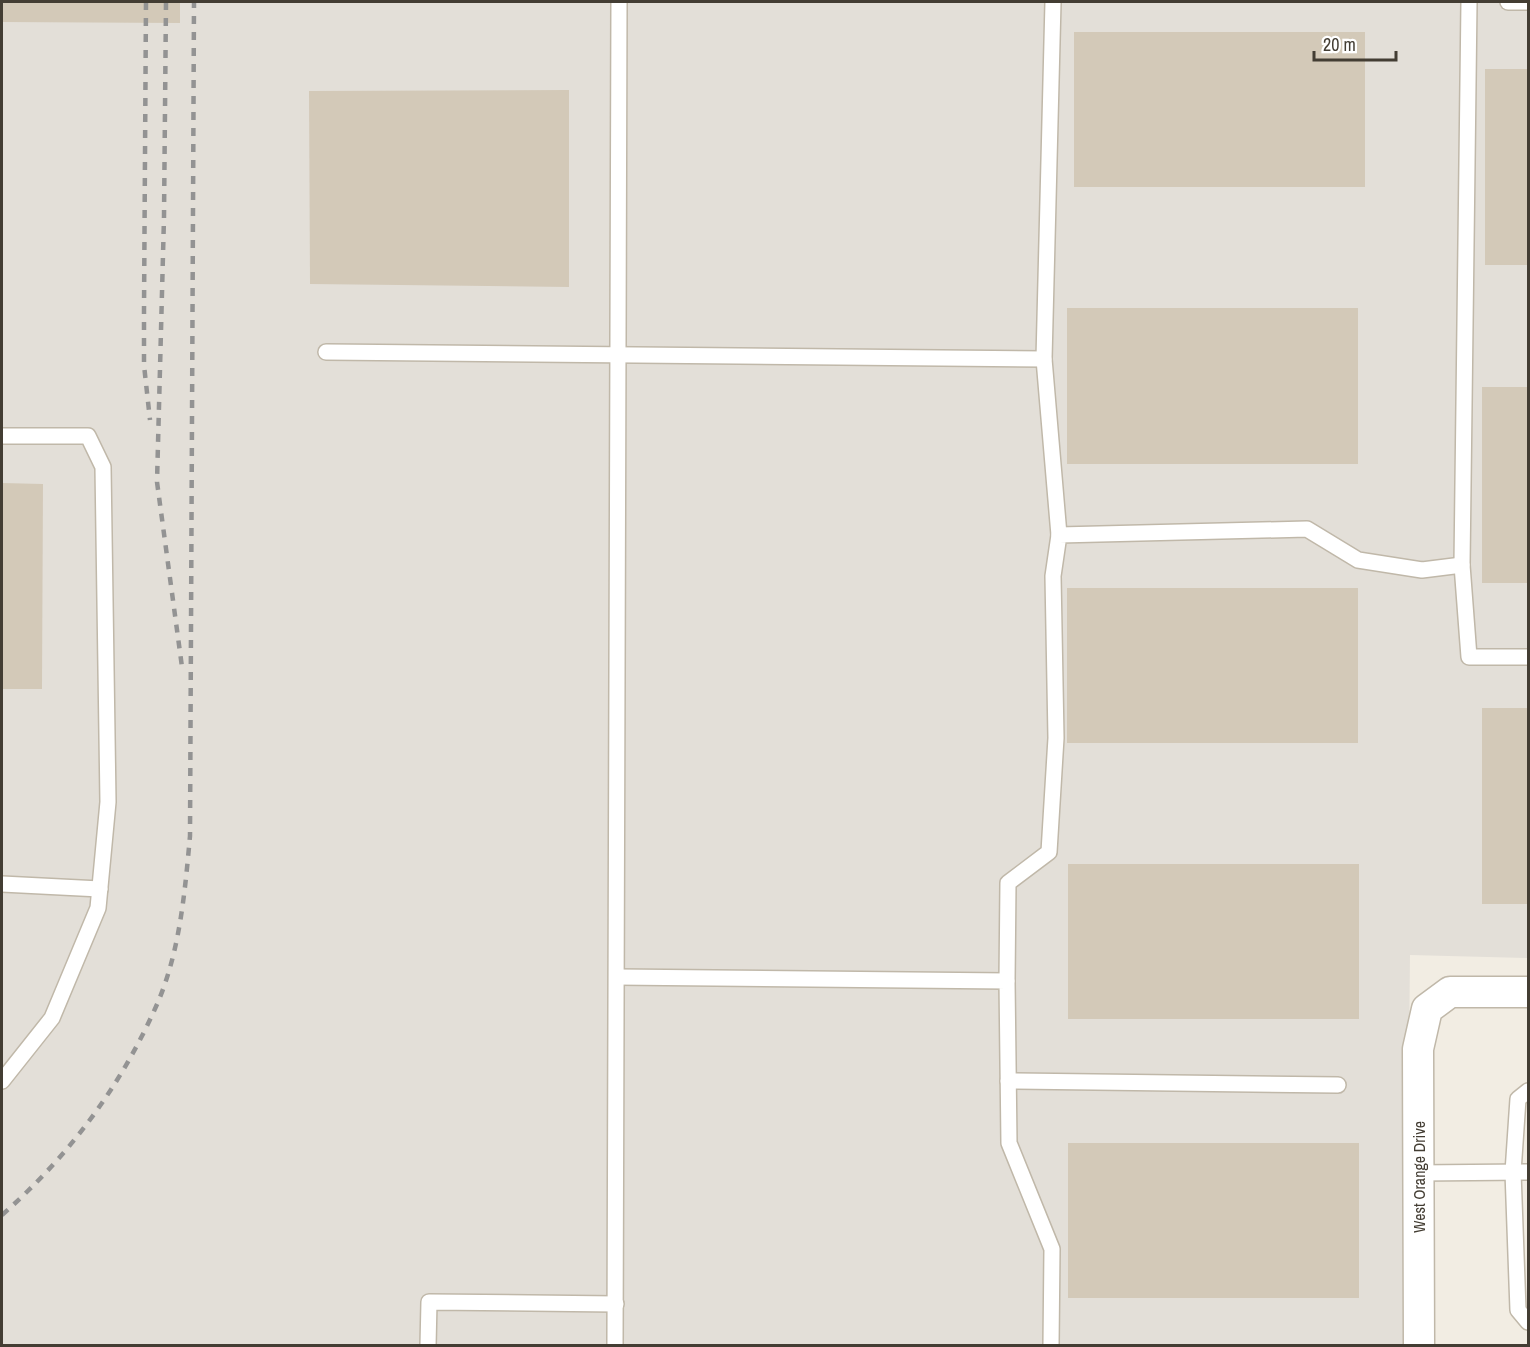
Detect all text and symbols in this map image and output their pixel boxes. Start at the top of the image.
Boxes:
scale bar [1314,24,1396,62]
text: 20 m [1323,32,1356,57]
street label: West Orange Drive [1408,1121,1430,1233]

